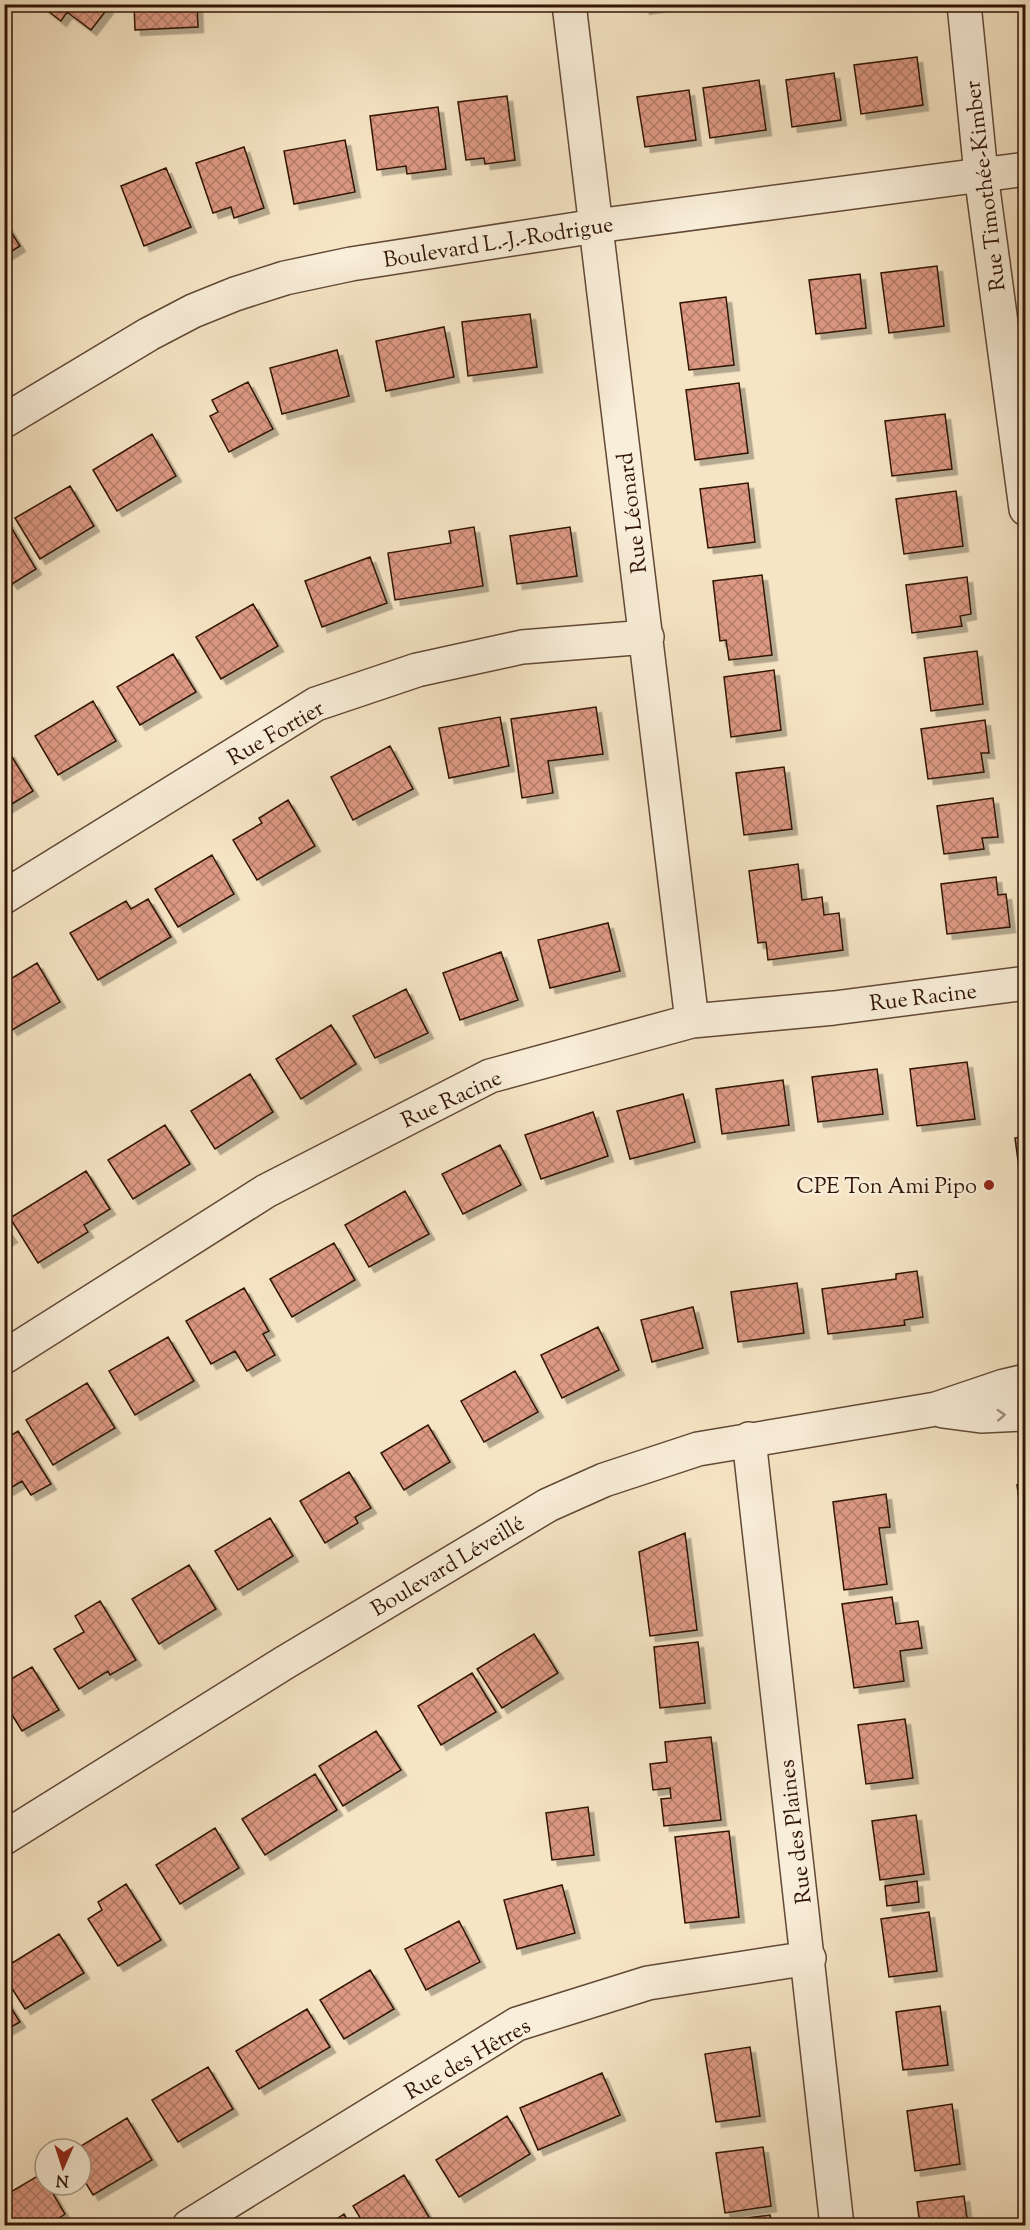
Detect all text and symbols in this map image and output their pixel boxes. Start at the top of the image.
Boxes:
street label: Rue Timothée-Kimber [958,78,1016,293]
street label: Boulevard L.-J.-Rodrigue [381,210,616,278]
street label: Rue Léonard [611,450,657,575]
street label: Rue Fortier [222,694,331,775]
street label: Rue Racine [868,977,979,1021]
street label: Rue Racine [397,1063,508,1138]
place label: CPE Ton Ami Pipo [796,1172,977,1204]
marker: CPE Ton Ami Pipo [982,1178,996,1192]
one-way arrow [997,1409,1006,1422]
street label: Boulevard Léveillé [366,1509,531,1626]
street label: Rue des Plaines [772,1758,822,1906]
street label: Rue des Hêtres [400,2012,537,2110]
north arrow [33,2137,93,2197]
text: N [55,2168,69,2191]

